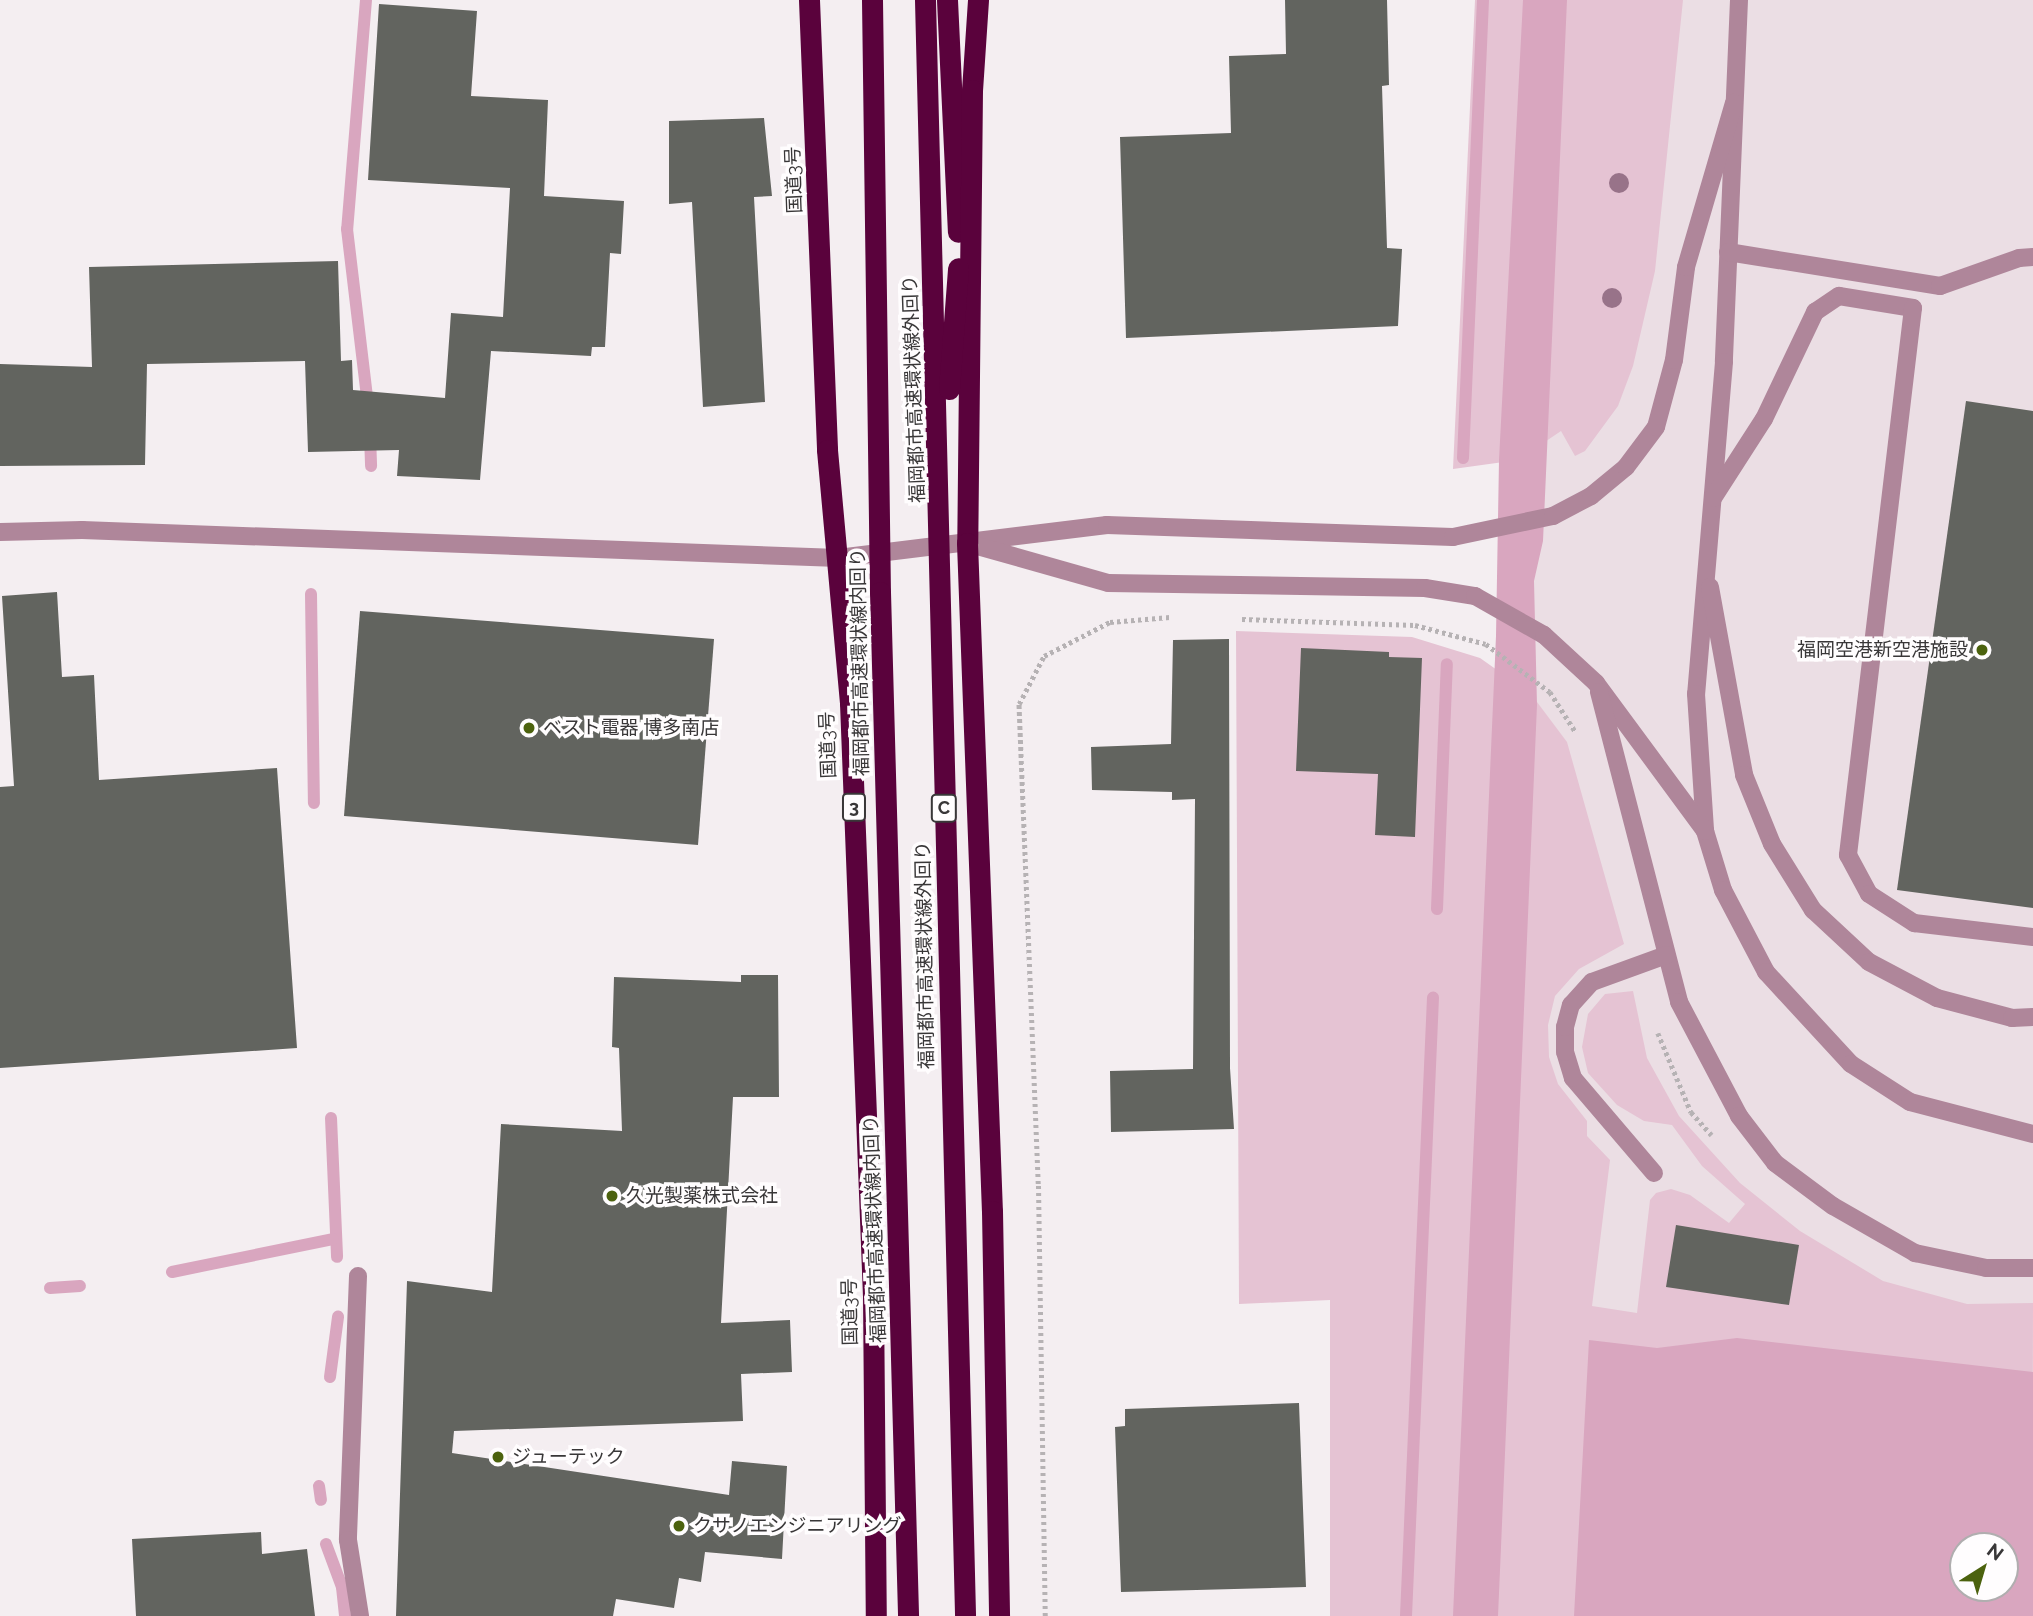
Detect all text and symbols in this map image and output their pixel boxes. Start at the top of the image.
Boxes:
street label: 国道3号 [781,146,807,214]
street label: 福岡都市高速環状線外回り [899,275,929,503]
street label: 福岡都市高速環状線内回り [847,548,873,776]
place label: 福岡空港新空港施設 [1797,639,1968,661]
marker: 福岡空港新空港施設 [1974,642,1990,658]
street label: 国道3号 [815,711,841,779]
place label: ベスト電器 博多南店 [543,717,719,739]
marker: ベスト電器 博多南店 [521,720,537,736]
road number: 3 [842,792,866,822]
road number: C [930,794,958,822]
street label: 福岡都市高速環状線外回り [912,841,938,1069]
street label: 福岡都市高速環状線内回り [860,1115,890,1343]
place label: 久光製薬株式会社 [626,1185,778,1207]
marker: 久光製薬株式会社 [604,1188,620,1204]
street label: 国道3号 [838,1278,862,1346]
place label: ジューテック [512,1446,626,1468]
marker: ジューテック [490,1449,506,1465]
place label: クサノエンジニアリング [693,1515,902,1537]
marker: クサノエンジニアリング [671,1518,687,1534]
north arrow [1949,1532,2019,1602]
text: N [1983,1539,2008,1565]

